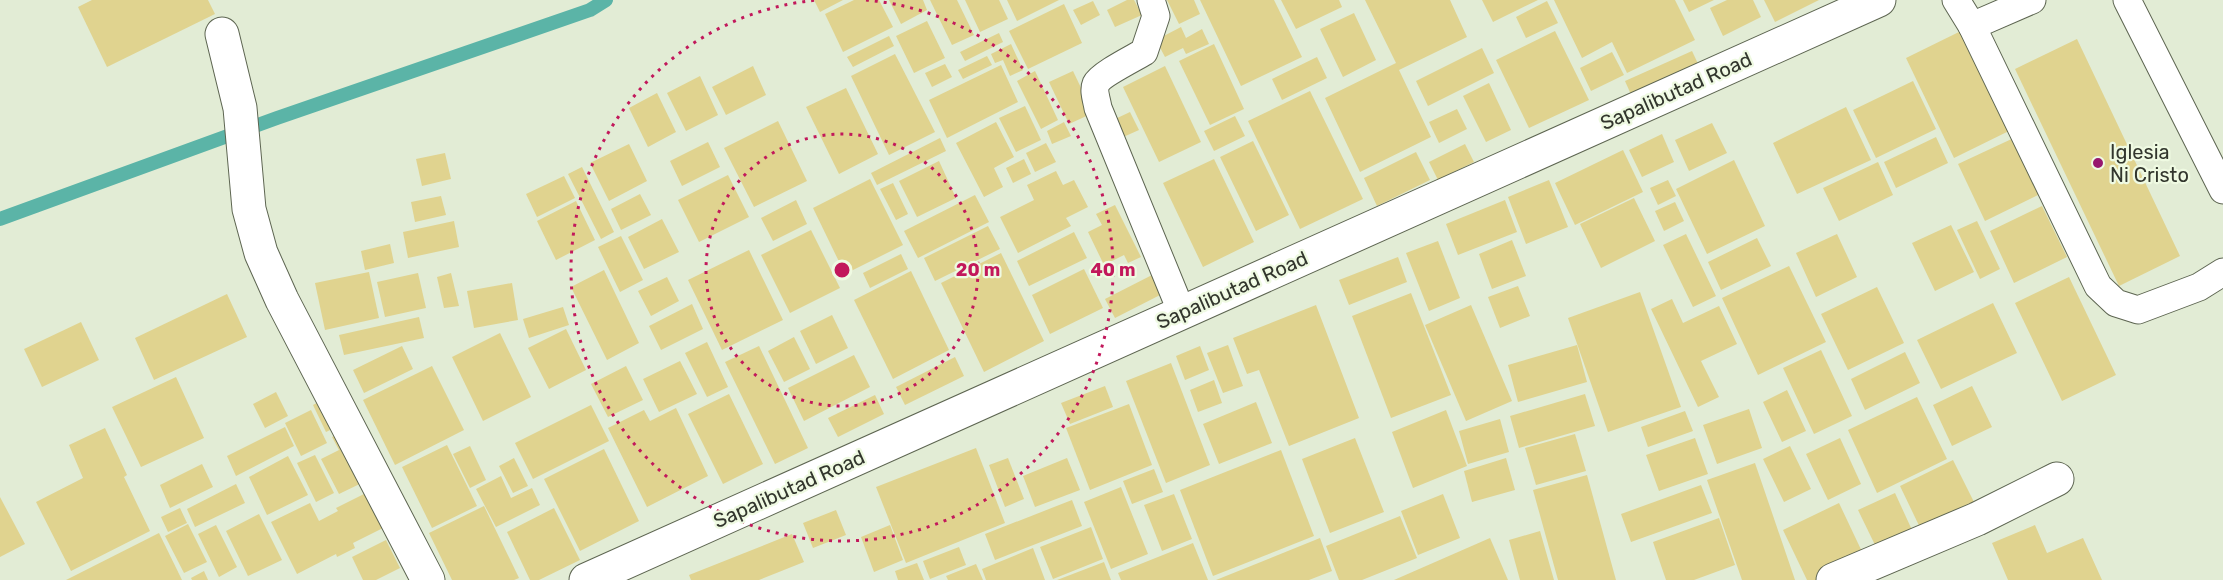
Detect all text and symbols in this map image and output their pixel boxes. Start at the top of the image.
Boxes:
street label: Sapalibutad Road [1597,47,1755,135]
place label: Iglesia Ni Cristo [2110,140,2189,187]
marker: Iglesia Ni Cristo [2091,156,2105,170]
street label: Sapalibutad Road [1153,246,1311,334]
text: 20 m [956,259,1000,281]
text: 40 m [1091,259,1135,281]
centre of rings [832,260,852,280]
street label: Sapalibutad Road [710,445,868,533]

